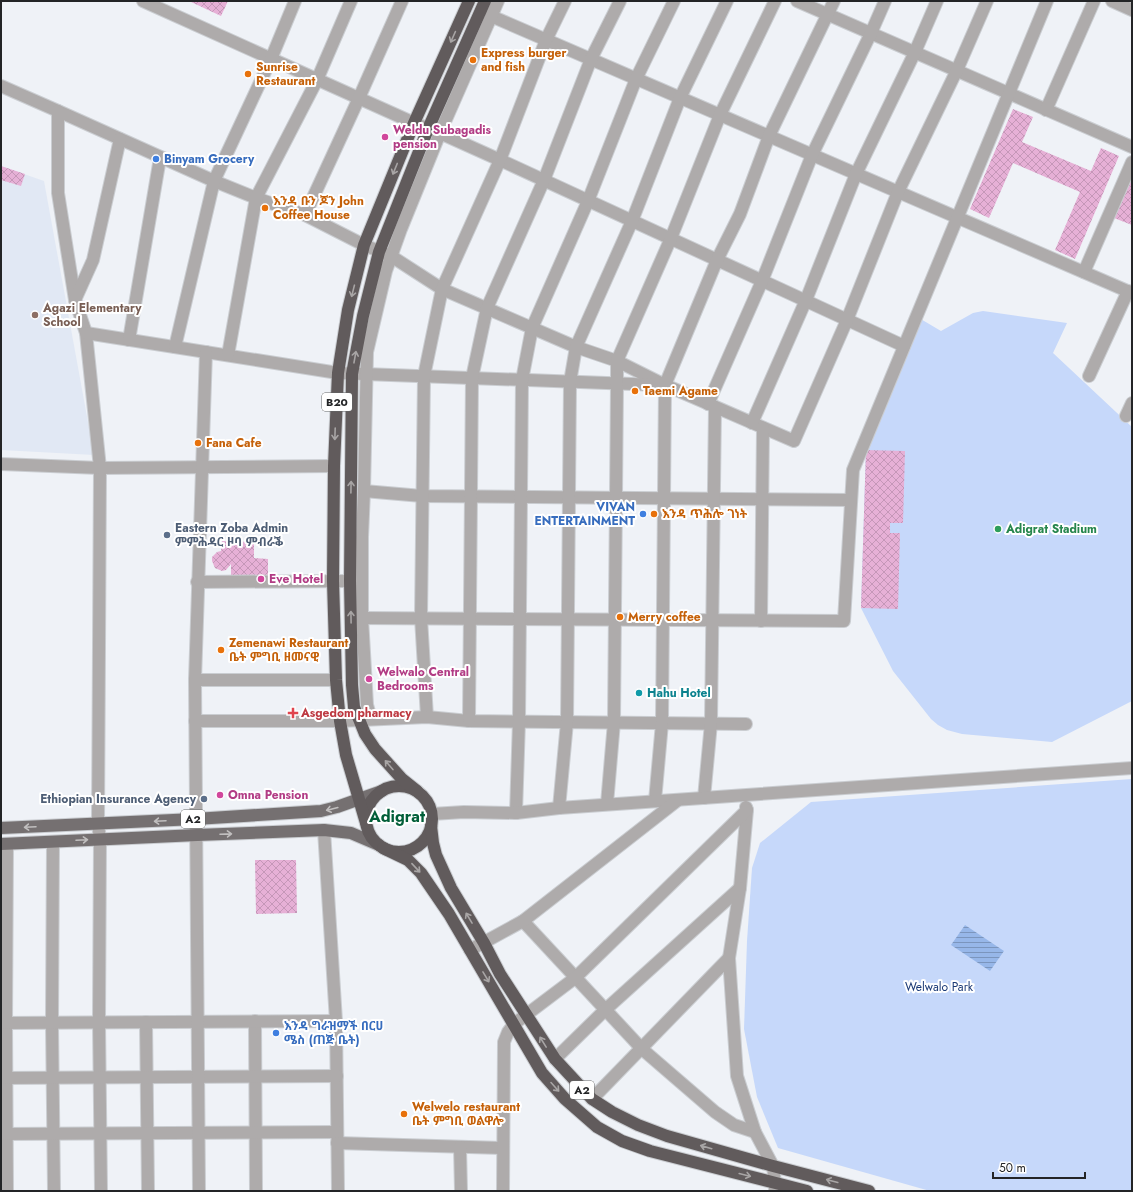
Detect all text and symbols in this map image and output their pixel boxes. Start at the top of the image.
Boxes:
one-way arrow [449,30,456,42]
place label: Express burger and fish [481,44,566,76]
marker: Express burger and fish [468,55,478,65]
place label: Sunrise Restaurant [256,58,316,90]
marker: Sunrise Restaurant [243,69,253,79]
place label: Weldu Subagadis pension [393,121,492,153]
marker: Weldu Subagadis pension [380,132,390,142]
place label: Binyam Grocery [164,150,255,168]
marker: Binyam Grocery [151,154,161,164]
one-way arrow [391,162,399,174]
place label: እንዳ ቡን ጆን John Coffee House [273,192,364,224]
marker: እንዳ ቡን ጆን John Coffee House [260,203,270,213]
one-way arrow [349,284,356,297]
place label: Agazi Elementary School [42,299,142,331]
marker: Agazi Elementary School [30,310,40,320]
one-way arrow [352,351,360,364]
place label: Taemi Agame [643,382,718,400]
marker: Taemi Agame [630,386,640,396]
road number: B20 [322,393,352,411]
one-way arrow [332,427,339,440]
place label: Fana Cafe [206,434,262,452]
marker: Fana Cafe [193,438,203,448]
one-way arrow [347,481,355,494]
place label: VIVAN ENTERTAINMENT [535,498,635,530]
place label: እንዳ ጥሕሎ ገነት [662,505,748,523]
marker: VIVAN ENTERTAINMENT [638,509,648,519]
marker: እንዳ ጥሕሎ ገነት [649,509,659,519]
place label: Eastern Zoba Admin ምምሕዳር ዞባ ምብራቕ [175,519,288,551]
place label: Adigrat Stadium [1005,520,1097,538]
marker: Adigrat Stadium [993,524,1003,534]
marker: Eastern Zoba Admin ምምሕዳር ዞባ ምብራቕ [162,530,172,540]
place label: Eve Hotel [269,570,323,588]
marker: Eve Hotel [256,574,266,584]
place label: Merry coffee [628,608,701,626]
one-way arrow [347,611,355,624]
marker: Merry coffee [615,612,625,622]
place label: Zemenawi Restaurant ቤት ምግቢ ዘመናዊ [229,634,349,666]
marker: Zemenawi Restaurant ቤት ምግቢ ዘመናዊ [216,645,226,655]
place label: Welwalo Central Bedrooms [377,663,469,695]
marker: Welwalo Central Bedrooms [364,674,374,684]
place label: Hahu Hotel [647,684,711,702]
marker: Hahu Hotel [634,688,644,698]
place label: Asgedom pharmacy [300,704,412,722]
marker: Asgedom pharmacy [288,708,298,718]
one-way arrow [384,760,393,770]
place label: Omna Pension [228,786,308,804]
place label: Ethiopian Insurance Agency [40,790,197,808]
marker: Omna Pension [215,790,225,800]
marker: Ethiopian Insurance Agency [199,794,209,804]
one-way arrow [326,805,339,813]
district label: Adigrat [368,805,426,828]
road number: A2 [181,810,205,828]
one-way arrow [154,817,167,824]
one-way arrow [24,823,37,831]
one-way arrow [219,830,232,837]
one-way arrow [75,836,88,844]
one-way arrow [411,863,421,873]
one-way arrow [465,912,473,924]
one-way arrow [483,971,491,983]
park label: Welwalo Park [905,978,974,996]
place label: እንዳ ግራዝማች በርሀ ሜስ (ጠጅ ቤት) [284,1017,383,1049]
marker: እንዳ ግራዝማች በርሀ ሜስ (ጠጅ ቤት) [271,1028,281,1038]
one-way arrow [539,1036,547,1048]
road number: A2 [570,1081,594,1099]
one-way arrow [550,1082,559,1092]
place label: Welwelo restaurant ቤት ምግቢ ወልዋሎ [412,1098,520,1130]
marker: Welwelo restaurant ቤት ምግቢ ወልዋሎ [399,1109,409,1119]
one-way arrow [700,1143,713,1150]
scale bar [993,1154,1085,1180]
text: 50 m [999,1159,1026,1177]
one-way arrow [738,1172,751,1179]
one-way arrow [825,1177,838,1184]

